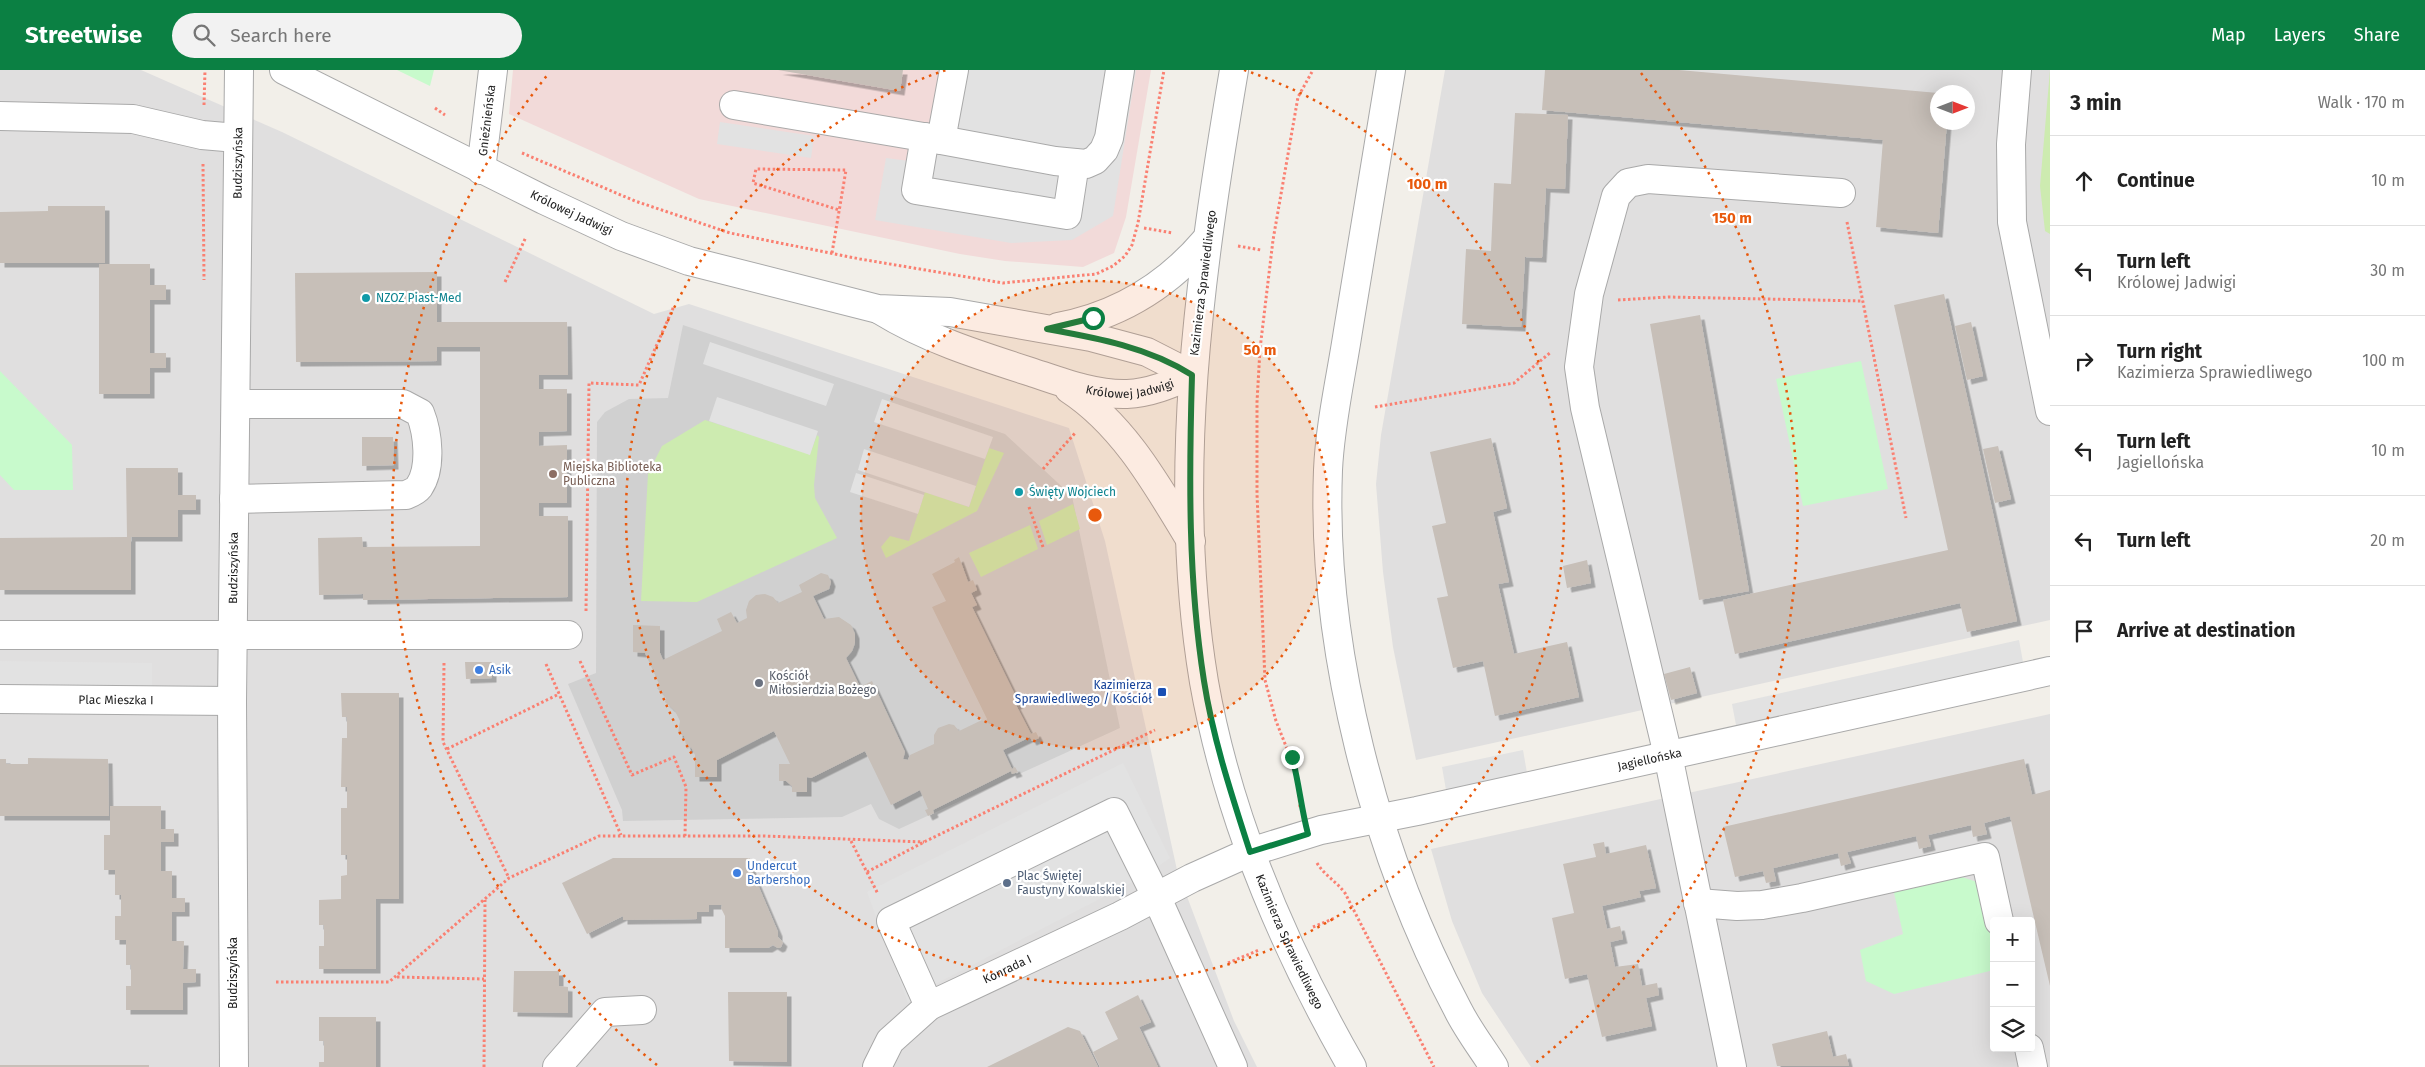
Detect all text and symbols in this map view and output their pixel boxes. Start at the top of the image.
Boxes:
search box [172,13,522,58]
text: Streetwise [25,21,142,49]
icon: search [190,21,218,49]
text: Search here [230,24,332,47]
text: Map [2211,24,2246,46]
text: Layers [2274,24,2326,46]
text: Share [2354,24,2400,46]
street label: Gnieźnieńska [476,84,498,157]
north arrow [1930,85,1975,130]
text: 3 min [2070,90,2122,116]
text: Walk · 170 m [2318,93,2405,112]
street label: Budziszyńska [231,127,245,199]
icon: ahead [2070,167,2098,195]
text: Continue [2117,169,2195,192]
text: 10 m [2371,171,2405,190]
text: 100 m [1407,175,1447,193]
street label: Królowej Jadwigi [528,187,615,238]
street label: Kazimierza Sprawiedliwego [1187,209,1219,357]
text: 150 m [1712,209,1752,227]
text: Turn left [2117,250,2191,273]
icon: left [2070,257,2098,285]
text: 30 m [2370,261,2405,280]
text: Królowej Jadwigi [2117,273,2236,292]
place label: NZOZ Piast-Med [376,291,462,305]
marker: NZOZ Piast-Med [360,292,372,304]
route start [1082,307,1105,330]
text: Turn right [2117,340,2202,363]
text: 50 m [1243,341,1277,359]
icon: right [2070,347,2098,375]
text: 100 m [2362,351,2405,370]
text: Kazimierza Sprawiedliwego [2117,363,2313,382]
street label: Królowej Jadwigi [1084,376,1176,401]
text: Turn left [2117,430,2191,453]
icon: left [2070,437,2098,465]
text: 10 m [2371,441,2405,460]
text: Jagiellońska [2117,453,2204,472]
place label: Miejska Biblioteka Publiczna [563,460,662,488]
marker: Miejska Biblioteka Publiczna [547,468,559,480]
place label: Święty Wojciech [1029,484,1116,499]
marker: Święty Wojciech [1013,486,1025,498]
centre of rings [1086,506,1104,524]
icon: left [2070,527,2098,555]
text: Turn left [2117,529,2191,552]
text: 20 m [2370,531,2405,550]
street label: Budziszyńska [226,532,241,604]
icon: arrive [2070,617,2098,645]
text: Arrive at destination [2117,619,2296,642]
place label: Asik [489,663,512,677]
marker: Asik [473,664,485,676]
place label: Kościół Miłosierdzia Bożego [769,669,877,697]
marker: Kościół Miłosierdzia Bożego [753,677,765,689]
place label: Kazimierza Sprawiedliwego / Kościół [1015,678,1152,706]
marker: Kazimierza Sprawiedliwego / Kościół [1156,686,1168,698]
street label: Plac Mieszka I [78,693,154,707]
route end [1281,746,1304,769]
street label: Jagiellońska [1616,746,1683,773]
place label: Undercut Barbershop [747,859,810,887]
marker: Undercut Barbershop [731,867,743,879]
place label: Plac Świętej Faustyny Kowalskiej [1017,868,1125,897]
street label: Kazimierza Sprawiedliwego [1253,872,1326,1012]
marker: Plac Świętej Faustyny Kowalskiej [1001,877,1013,889]
map controls [1990,917,2035,1052]
button: + [1990,917,2035,962]
street label: Budziszyńska [226,937,240,1009]
street label: Konrada I [981,952,1034,987]
button: − [1990,962,2035,1007]
button: layers [1990,1007,2035,1052]

